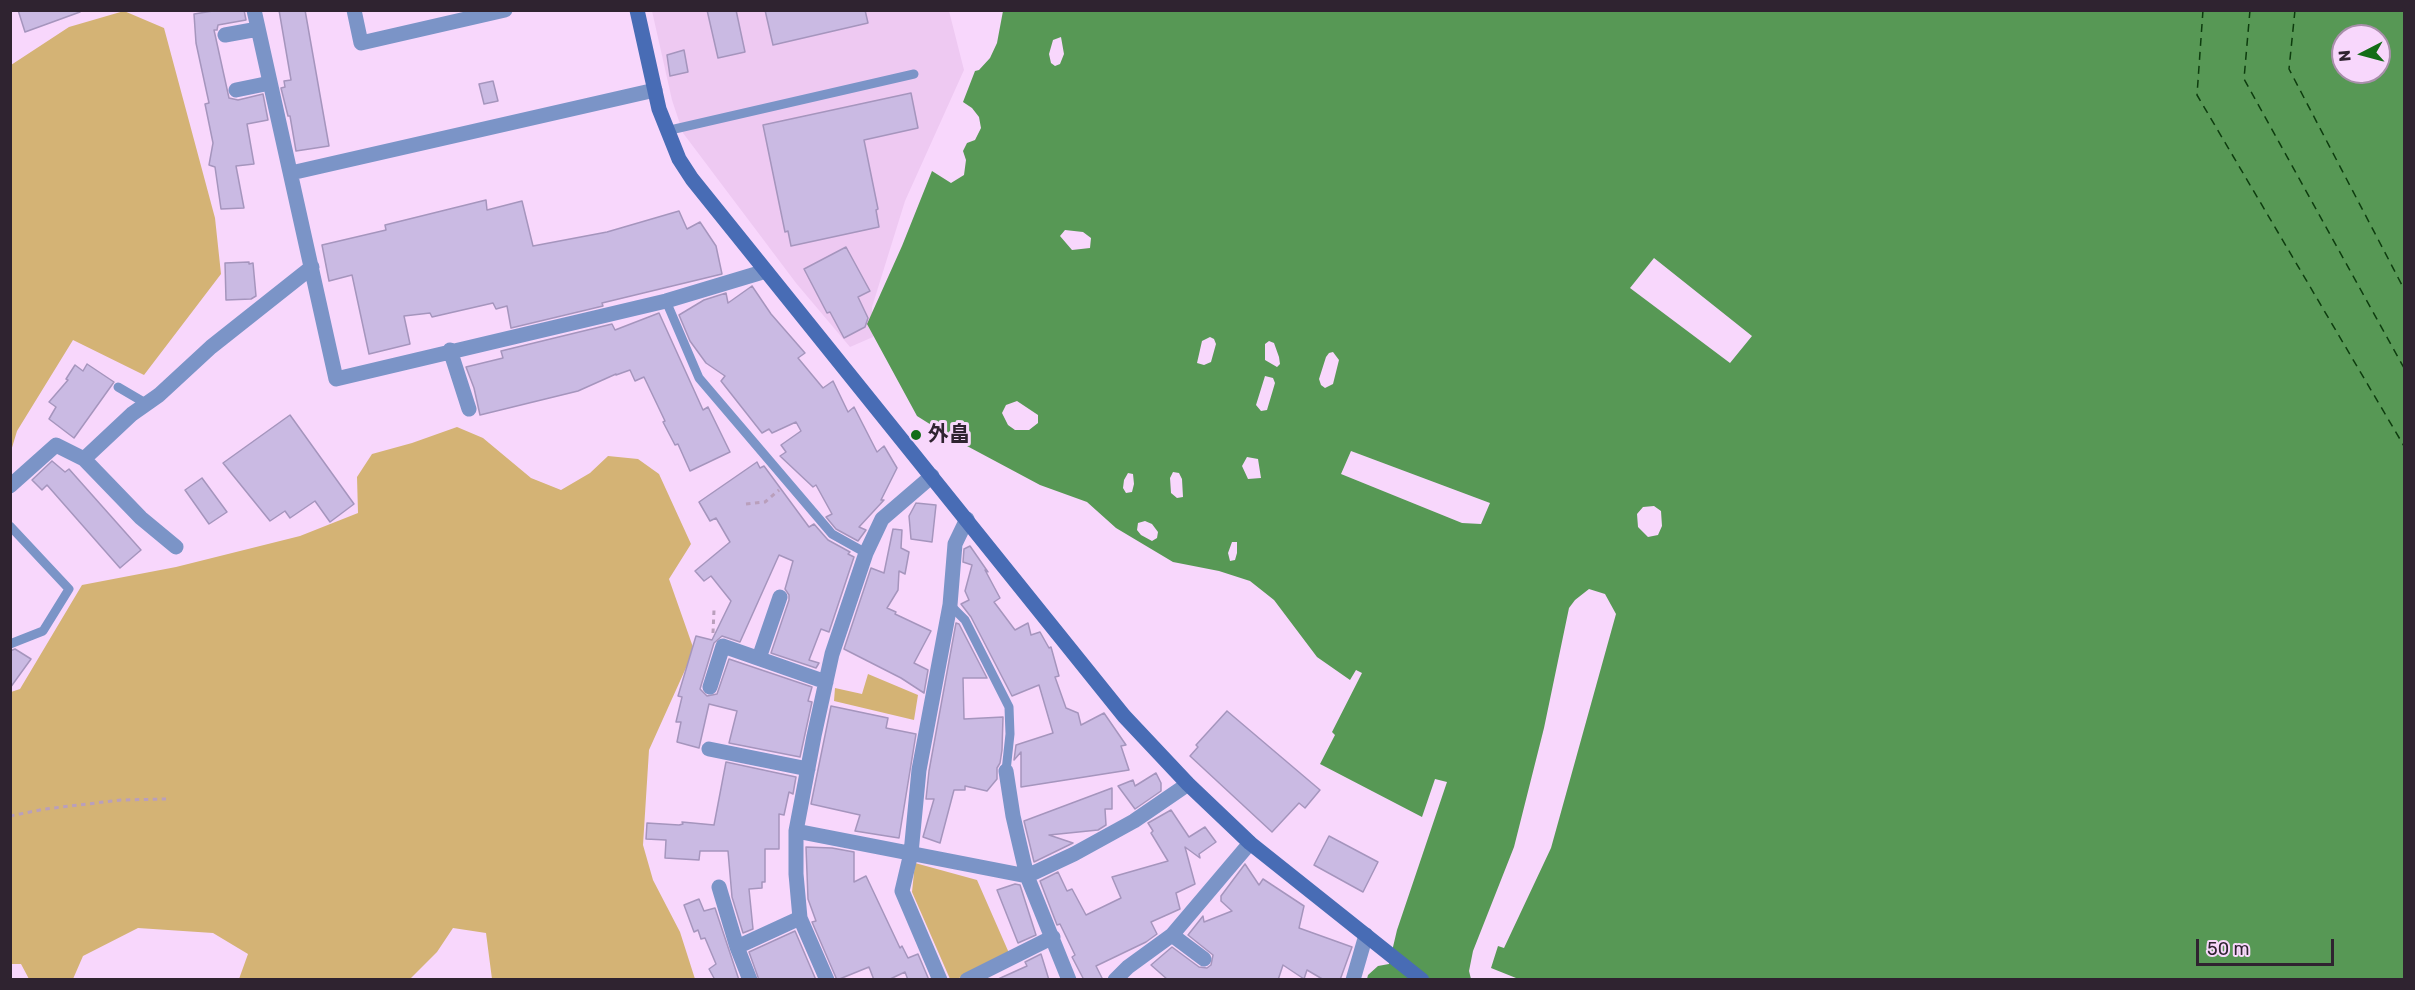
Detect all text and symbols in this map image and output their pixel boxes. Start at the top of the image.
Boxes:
north arrow [2331,24,2391,84]
text: N [2335,49,2355,62]
place label: 外畠 [928,422,970,448]
marker: 外畠 [909,428,923,442]
scale bar [2199,927,2337,965]
text: 50 m [2207,938,2250,960]

